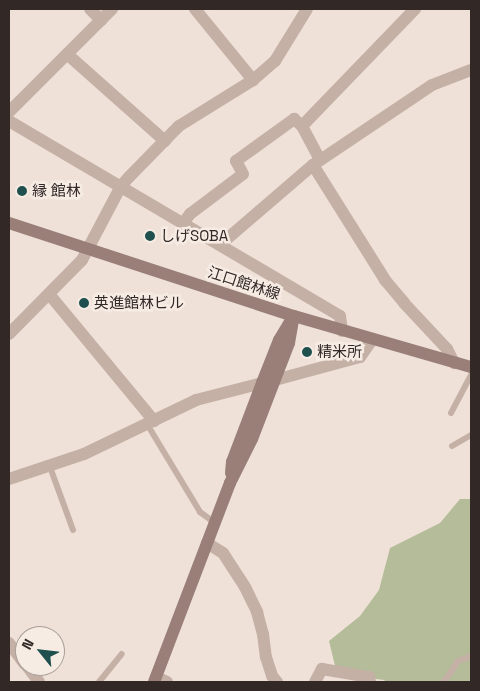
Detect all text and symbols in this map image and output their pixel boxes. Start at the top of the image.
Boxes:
place label: 縁 館林 [32,182,81,200]
marker: 縁 館林 [16,185,28,197]
place label: しげSOBA [160,227,228,245]
marker: しげSOBA [144,230,156,242]
street label: 江口館林線 [206,263,282,303]
place label: 英進館林ビル [94,294,184,312]
marker: 英進館林ビル [78,297,90,309]
place label: 精米所 [317,343,362,361]
marker: 精米所 [301,346,313,358]
north arrow [15,626,65,676]
text: N [18,636,38,653]

